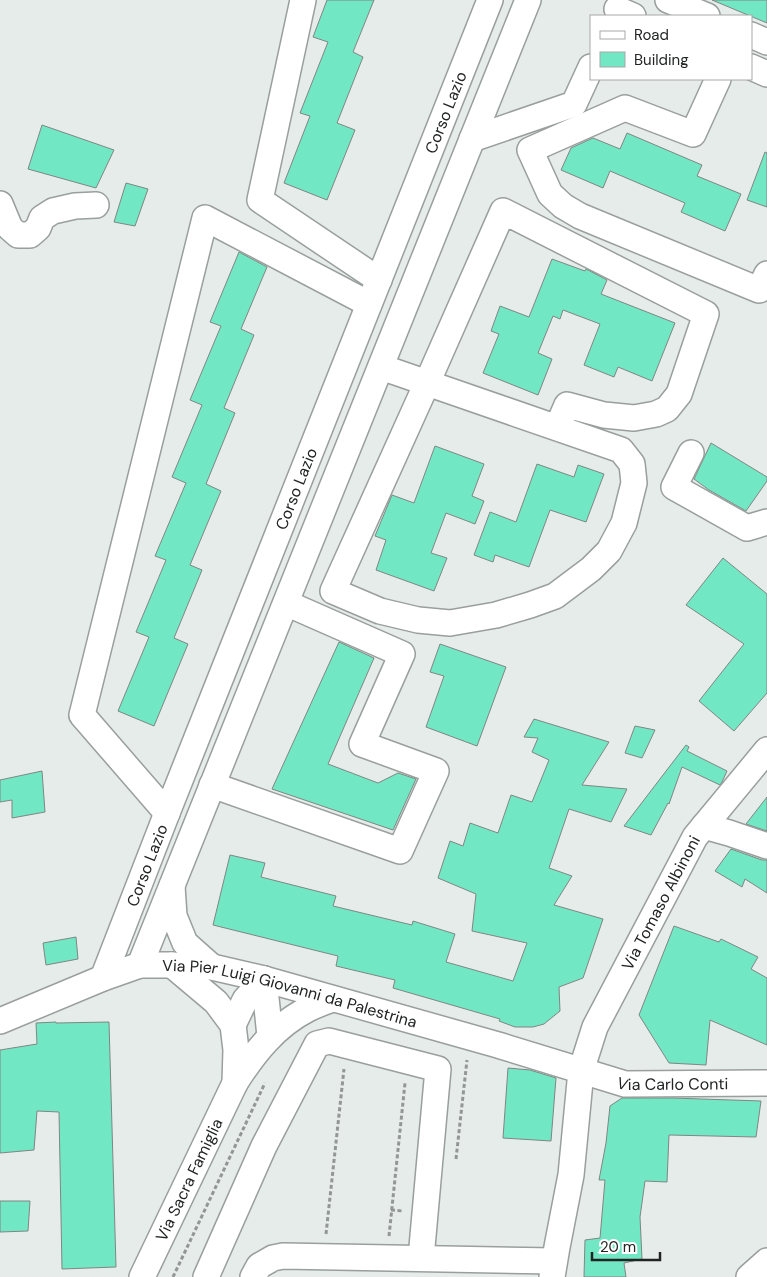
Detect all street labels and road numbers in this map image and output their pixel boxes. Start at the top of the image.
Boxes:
street label: Corso Lazio [420,68,472,157]
street label: Corso Lazio [271,445,322,533]
street label: Corso Lazio [122,821,173,910]
street label: Via Tomaso Albinoni [617,832,705,974]
street label: Via Pier Luigi Giovanni da Palestrina [162,955,419,1033]
street label: Via Carlo Conti [614,1072,728,1095]
street label: Via Sacra Famiglia [151,1115,227,1245]

